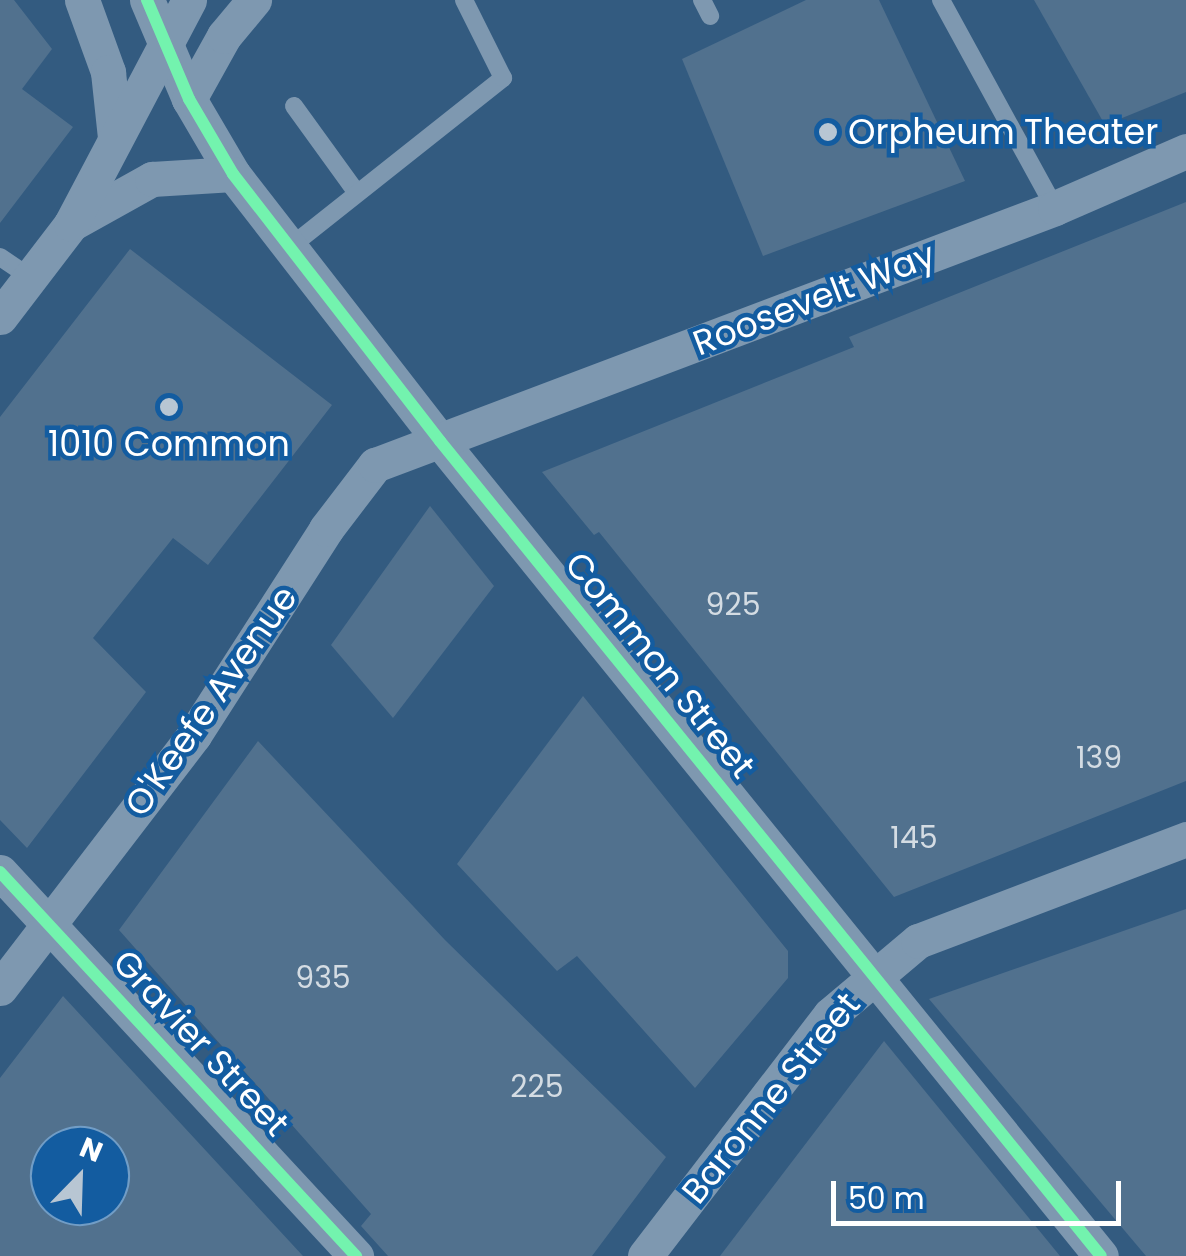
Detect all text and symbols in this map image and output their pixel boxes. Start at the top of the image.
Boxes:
place label: Orpheum Theater [848,111,1158,153]
marker: Orpheum Theater [817,121,839,143]
street label: Roosevelt Way [687,234,941,364]
marker: 1010 Common [158,396,180,418]
place label: 1010 Common [48,423,290,465]
street label: Common Street [556,544,764,786]
street label: O'Keefe Avenue [116,578,306,824]
house number: 925 [706,587,760,623]
house number: 139 [1076,740,1122,776]
house number: 145 [890,820,938,856]
street label: Gravier Street [104,941,298,1145]
house number: 935 [295,960,351,996]
street label: Baronne Street [673,984,869,1212]
house number: 225 [510,1069,564,1105]
north arrow [30,1126,130,1226]
text: N [74,1128,108,1172]
scale bar [836,1161,1126,1223]
text: 50 m [848,1177,925,1220]

